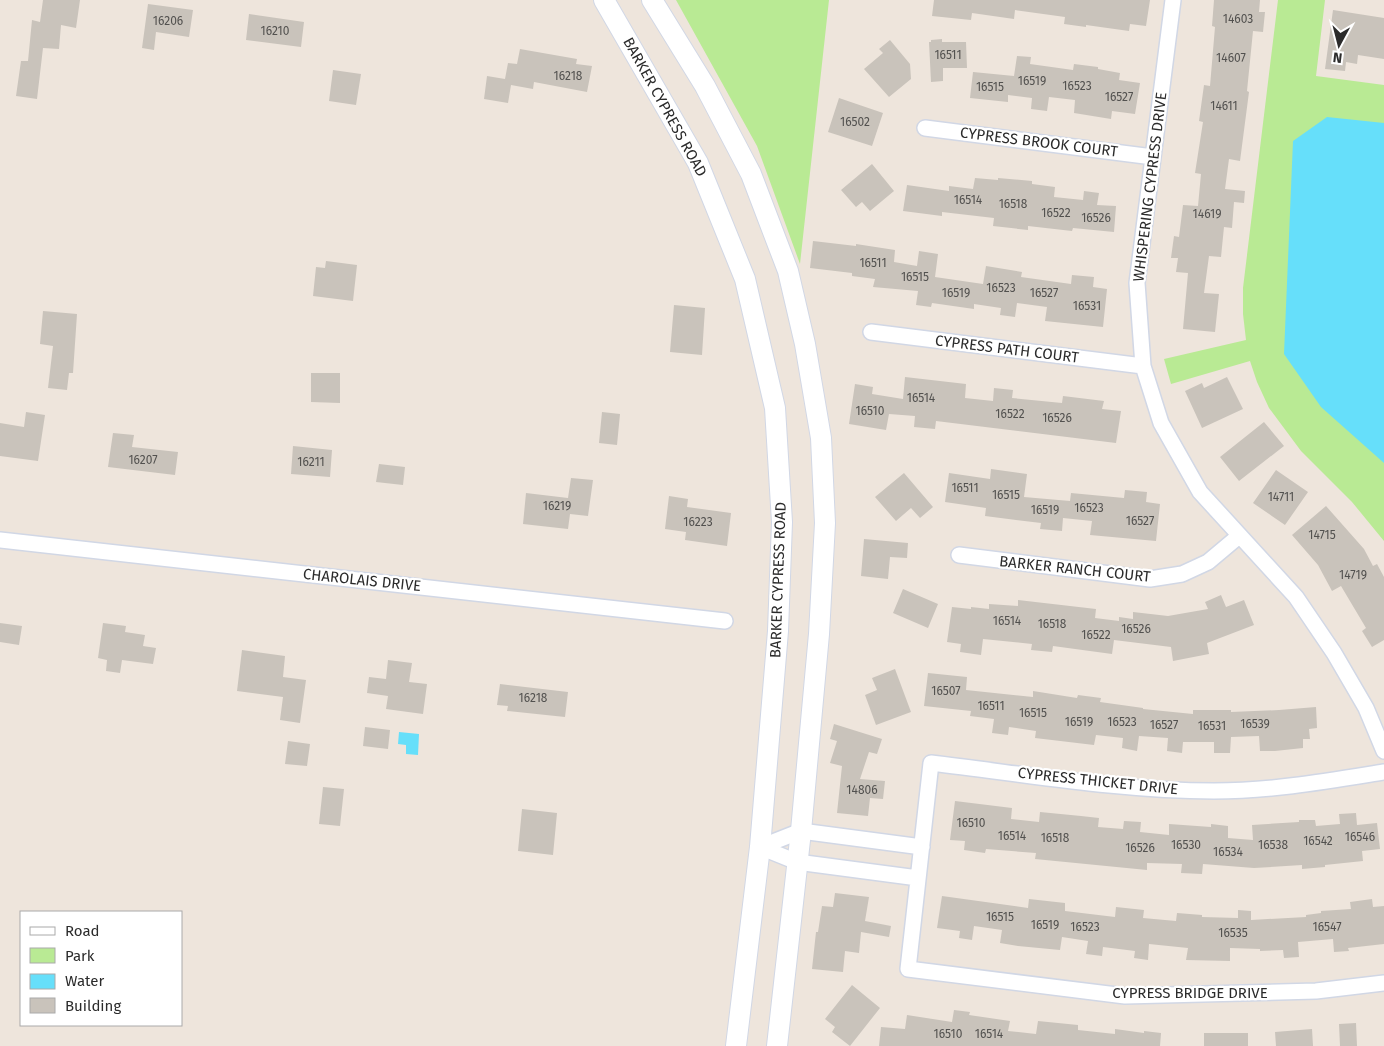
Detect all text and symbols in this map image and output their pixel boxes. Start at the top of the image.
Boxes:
house number: 14603 [1223,12,1253,26]
house number: 16206 [153,14,183,28]
north arrow [1314,20,1364,70]
house number: 16210 [261,24,290,38]
street label: BARKER CYPRESS ROAD [619,34,711,180]
house number: 16511 [934,48,962,62]
text: N [1332,48,1343,66]
house number: 14607 [1216,51,1246,65]
house number: 16218 [554,69,583,83]
house number: 16519 [1018,74,1046,88]
house number: 16523 [1062,79,1092,93]
house number: 16515 [976,80,1004,94]
house number: 16527 [1105,90,1133,104]
street label: WHISPERING CYPRESS DRIVE [1129,91,1171,283]
house number: 14611 [1210,99,1238,113]
house number: 16502 [840,115,870,129]
street label: CYPRESS BROOK COURT [959,123,1119,161]
house number: 16514 [954,193,983,207]
house number: 16518 [999,197,1028,211]
house number: 16522 [1041,206,1071,220]
house number: 14619 [1193,207,1221,221]
house number: 16526 [1081,211,1111,225]
house number: 16511 [859,256,887,270]
house number: 16515 [901,270,929,284]
house number: 16523 [986,281,1016,295]
house number: 16519 [942,286,970,300]
house number: 16527 [1030,286,1058,300]
house number: 16531 [1073,299,1101,313]
street label: CYPRESS PATH COURT [934,331,1080,367]
house number: 16514 [907,391,936,405]
house number: 16510 [856,404,885,418]
house number: 16522 [995,407,1025,421]
house number: 16526 [1042,411,1072,425]
house number: 16207 [128,453,158,467]
house number: 16211 [297,455,325,469]
house number: 16511 [951,481,979,495]
house number: 16515 [992,488,1020,502]
house number: 14711 [1268,490,1294,504]
house number: 16219 [543,499,571,513]
house number: 16523 [1074,501,1104,515]
street label: BARKER CYPRESS ROAD [766,502,790,658]
house number: 16519 [1031,503,1059,517]
house number: 16527 [1126,514,1154,528]
house number: 16223 [683,515,713,529]
house number: 14715 [1308,528,1336,542]
street label: BARKER RANCH COURT [998,552,1152,586]
street label: CHAROLAIS DRIVE [302,565,422,595]
house number: 14719 [1339,568,1367,582]
house number: 16514 [993,614,1022,628]
house number: 16518 [1038,617,1067,631]
house number: 16526 [1121,622,1151,636]
house number: 16522 [1081,628,1111,642]
house number: 16507 [931,684,961,698]
house number: 16218 [519,691,548,705]
house number: 16511 [977,699,1005,713]
house number: 16515 [1019,706,1047,720]
house number: 16519 [1065,715,1093,729]
house number: 16523 [1107,715,1137,729]
house number: 16539 [1240,717,1270,731]
house number: 16527 [1150,718,1178,732]
house number: 16531 [1198,719,1226,733]
street label: CYPRESS THICKET DRIVE [1017,764,1179,798]
house number: 14806 [846,783,878,797]
house number: 16510 [957,816,986,830]
house number: 16514 [998,829,1027,843]
house number: 16546 [1345,830,1375,844]
house number: 16518 [1041,831,1070,845]
house number: 16542 [1303,834,1333,848]
house number: 16530 [1171,838,1201,852]
house number: 16538 [1258,838,1288,852]
house number: 16526 [1125,841,1155,855]
house number: 16534 [1213,845,1243,859]
house number: 16515 [986,910,1014,924]
legend [20,911,182,1026]
house number: 16519 [1031,918,1059,932]
house number: 16523 [1070,920,1100,934]
house number: 16547 [1313,920,1341,934]
text: Road [65,922,100,940]
house number: 16535 [1218,926,1248,940]
text: Park [65,947,95,965]
text: Water [65,972,104,990]
street label: CYPRESS BRIDGE DRIVE [1112,984,1268,1002]
text: Building [65,997,121,1015]
house number: 16510 [934,1027,963,1041]
house number: 16514 [975,1027,1004,1041]

